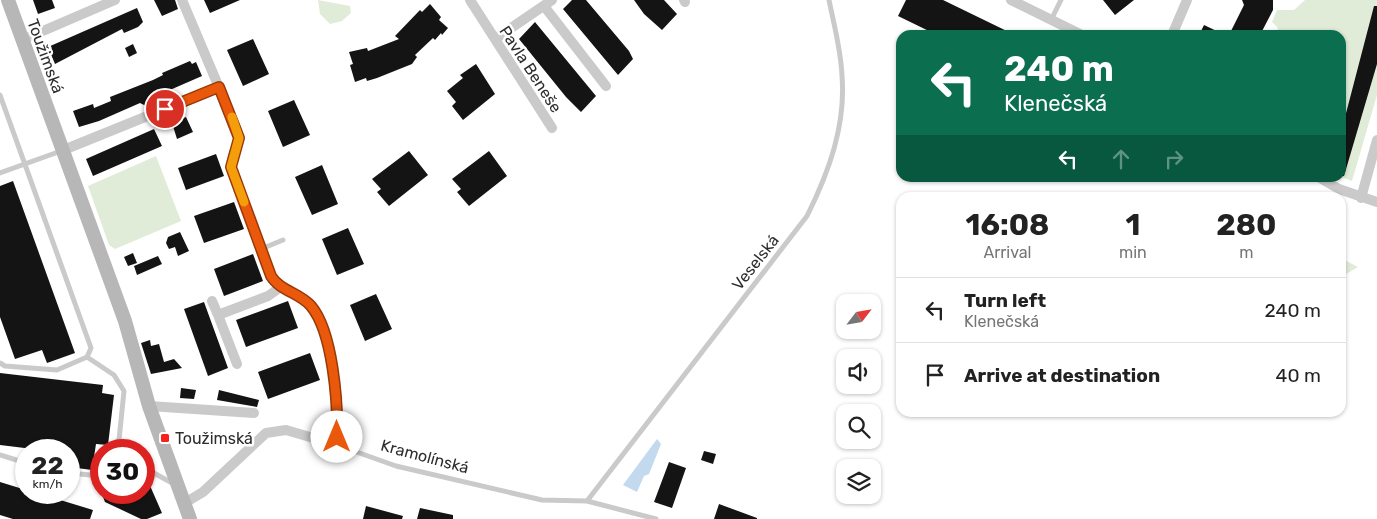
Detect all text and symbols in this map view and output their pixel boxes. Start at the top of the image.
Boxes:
street label: Toužimská [23,16,68,96]
street label: Pavla Beneše [495,22,566,116]
text: 240 m [1004,48,1114,90]
icon: left [921,50,986,115]
pin [144,88,186,130]
text: Klenečská [1004,90,1107,117]
icon: arrive [151,95,179,123]
icon: left [1054,145,1082,173]
icon: ahead [1107,145,1135,173]
icon: right [1160,145,1188,173]
text: 16:08 [966,207,1049,243]
text: 1 [1125,207,1140,243]
text: 280 [1216,207,1276,243]
street label: Veselská [728,231,783,294]
text: Arrival [983,243,1031,262]
text: min [1119,243,1147,262]
text: m [1239,243,1253,262]
text: Turn left [964,289,1046,312]
north arrow [836,294,881,339]
map controls [836,294,881,504]
icon: left [921,296,949,324]
text: 240 m [1265,299,1321,322]
text: Klenečská [964,312,1039,331]
button: sound [836,349,881,394]
icon: arrive [921,361,949,389]
text: Arrive at destination [964,364,1160,387]
text: 40 m [1276,364,1321,387]
button: search [836,404,881,449]
position arrow [310,410,362,462]
place label: Toužimská [175,429,253,448]
marker: Toužimská [159,432,171,444]
street label: Kramolínská [379,436,471,477]
speed limit sign: 30 [90,439,155,504]
text: 22 [31,451,64,480]
button: layers [836,459,881,504]
text: km/h [33,477,62,491]

